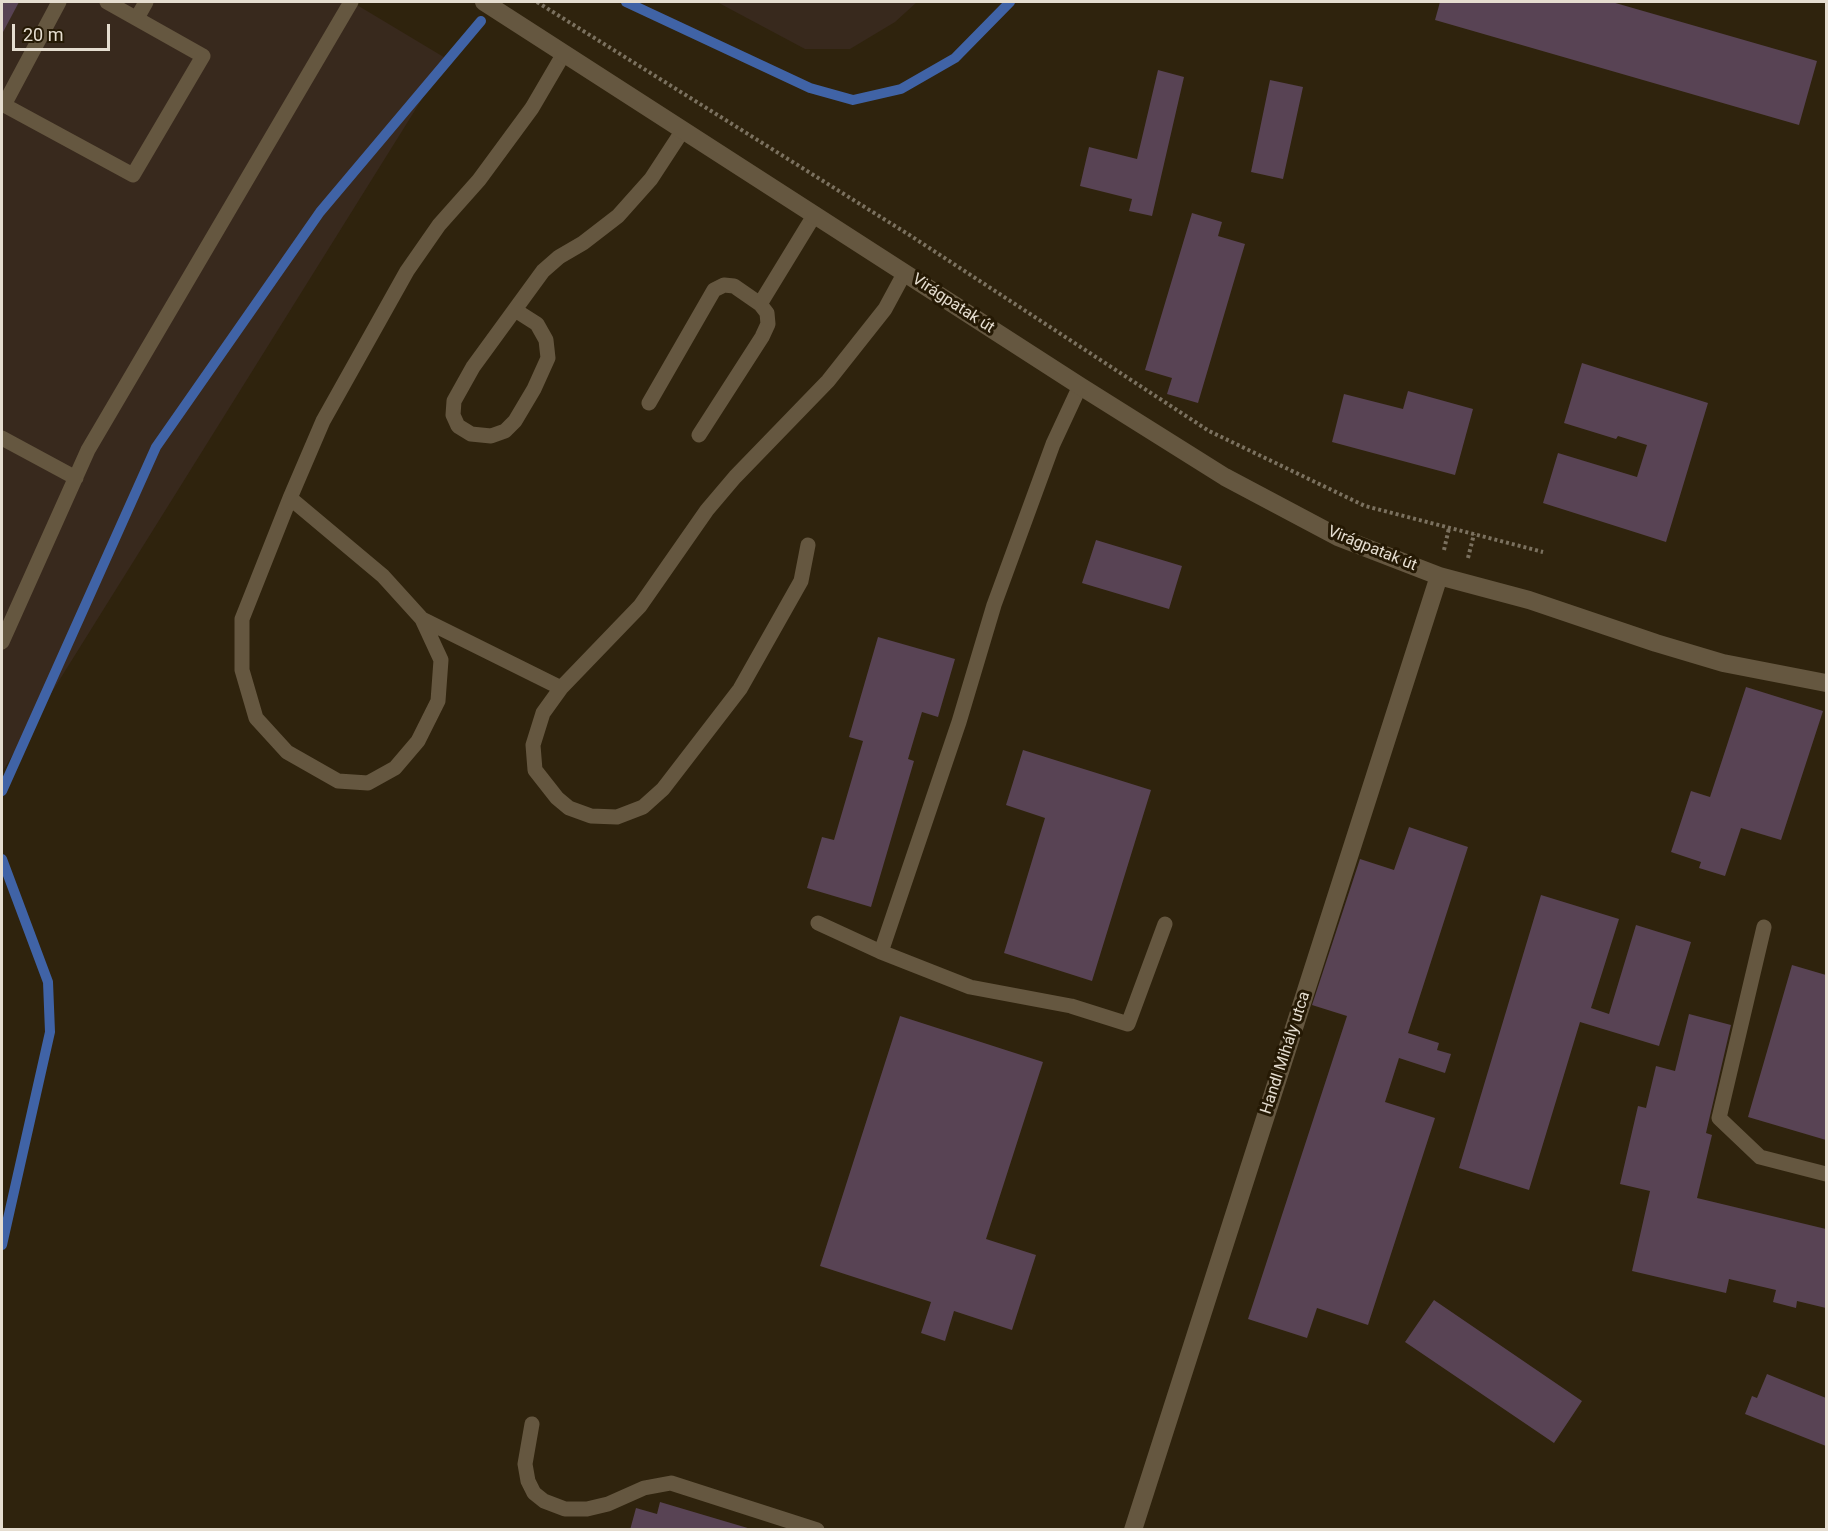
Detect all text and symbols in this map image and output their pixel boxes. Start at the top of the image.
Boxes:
scale bar [15,12,112,50]
text: 20 m [23,24,63,45]
street label: Virágpatak út [908,270,998,338]
street label: Virágpatak út [1325,522,1419,576]
street label: Handl Mihály utca [1257,989,1315,1117]

